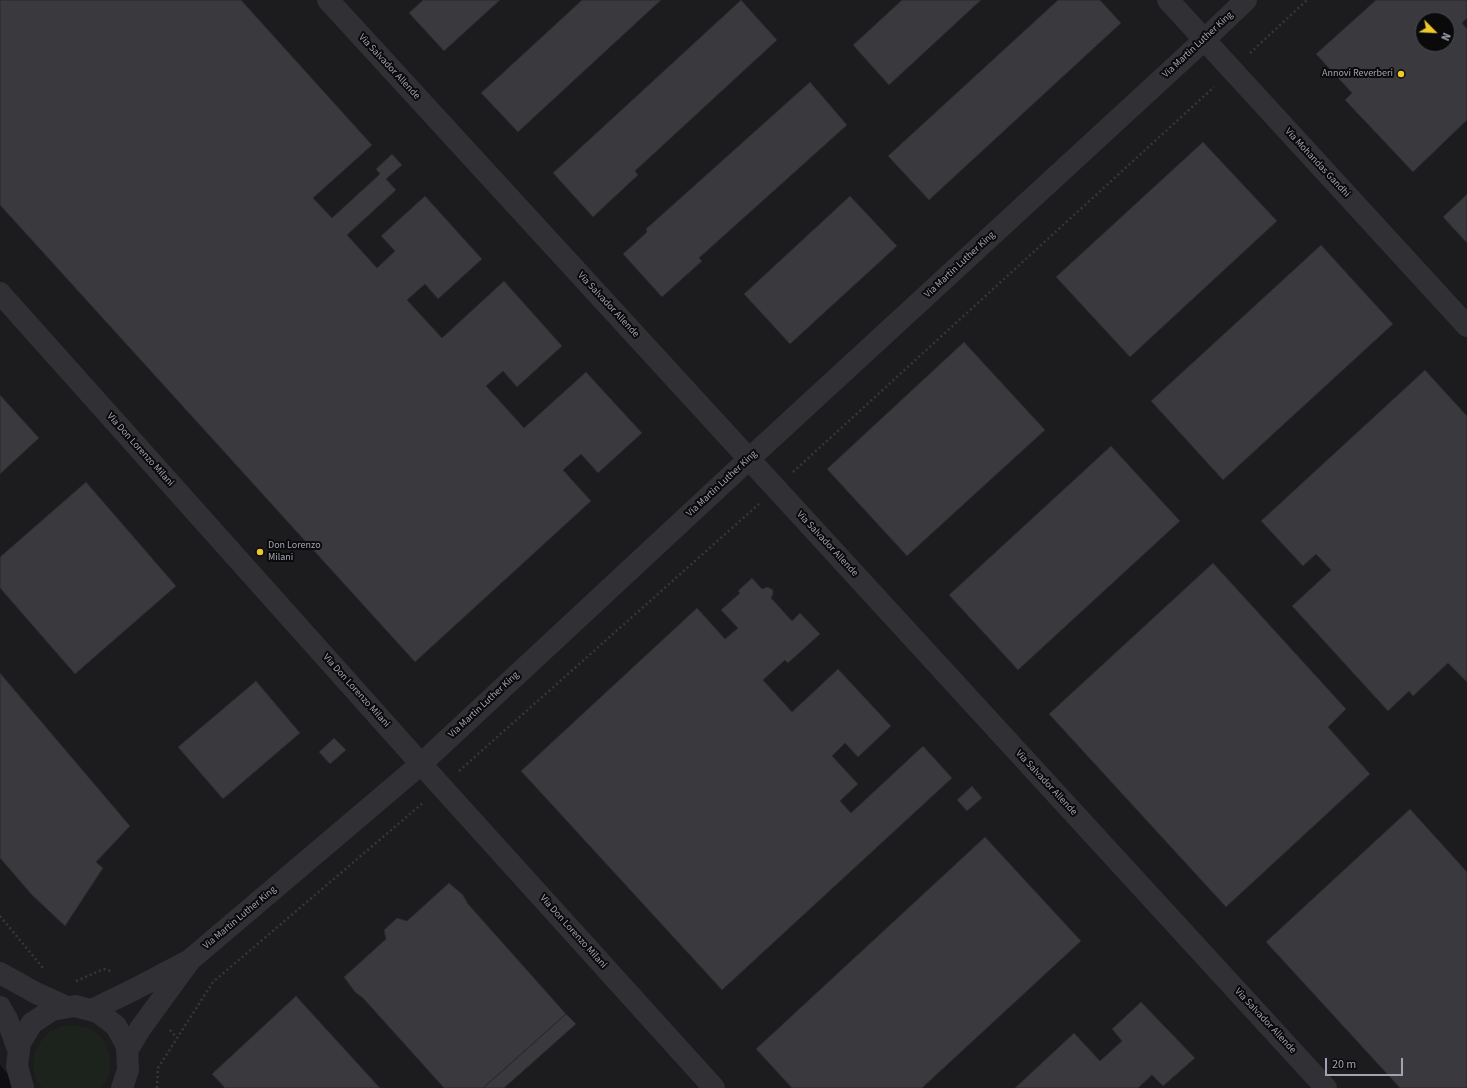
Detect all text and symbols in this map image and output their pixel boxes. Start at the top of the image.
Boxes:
street label: Via Martin Luther King [1160,9,1236,81]
north arrow [1415,12,1455,52]
text: N [1437,30,1454,43]
street label: Via Salvador Allende [356,32,422,102]
place label: Annovi Reverberi [1322,68,1393,80]
marker: Annovi Reverberi [1396,69,1406,79]
street label: Via Mohandas Gandhi [1282,126,1352,200]
street label: Via Martin Luther King [922,229,998,301]
street label: Via Salvador Allende [575,270,641,340]
street label: Via Don Lorenzo Milani [104,411,176,489]
street label: Via Martin Luther King [684,448,760,520]
street label: Via Salvador Allende [794,509,860,579]
place label: Don Lorenzo Milani [268,540,321,564]
marker: Don Lorenzo Milani [255,547,265,557]
street label: Via Don Lorenzo Milani [320,652,392,730]
street label: Via Martin Luther King [446,669,522,741]
street label: Via Salvador Allende [1013,748,1079,818]
street label: Via Martin Luther King [201,884,279,952]
street label: Via Don Lorenzo Milani [537,893,609,971]
street label: Via Salvador Allende [1232,986,1298,1056]
scale bar [1327,1050,1405,1076]
text: 20 m [1332,1056,1356,1073]

